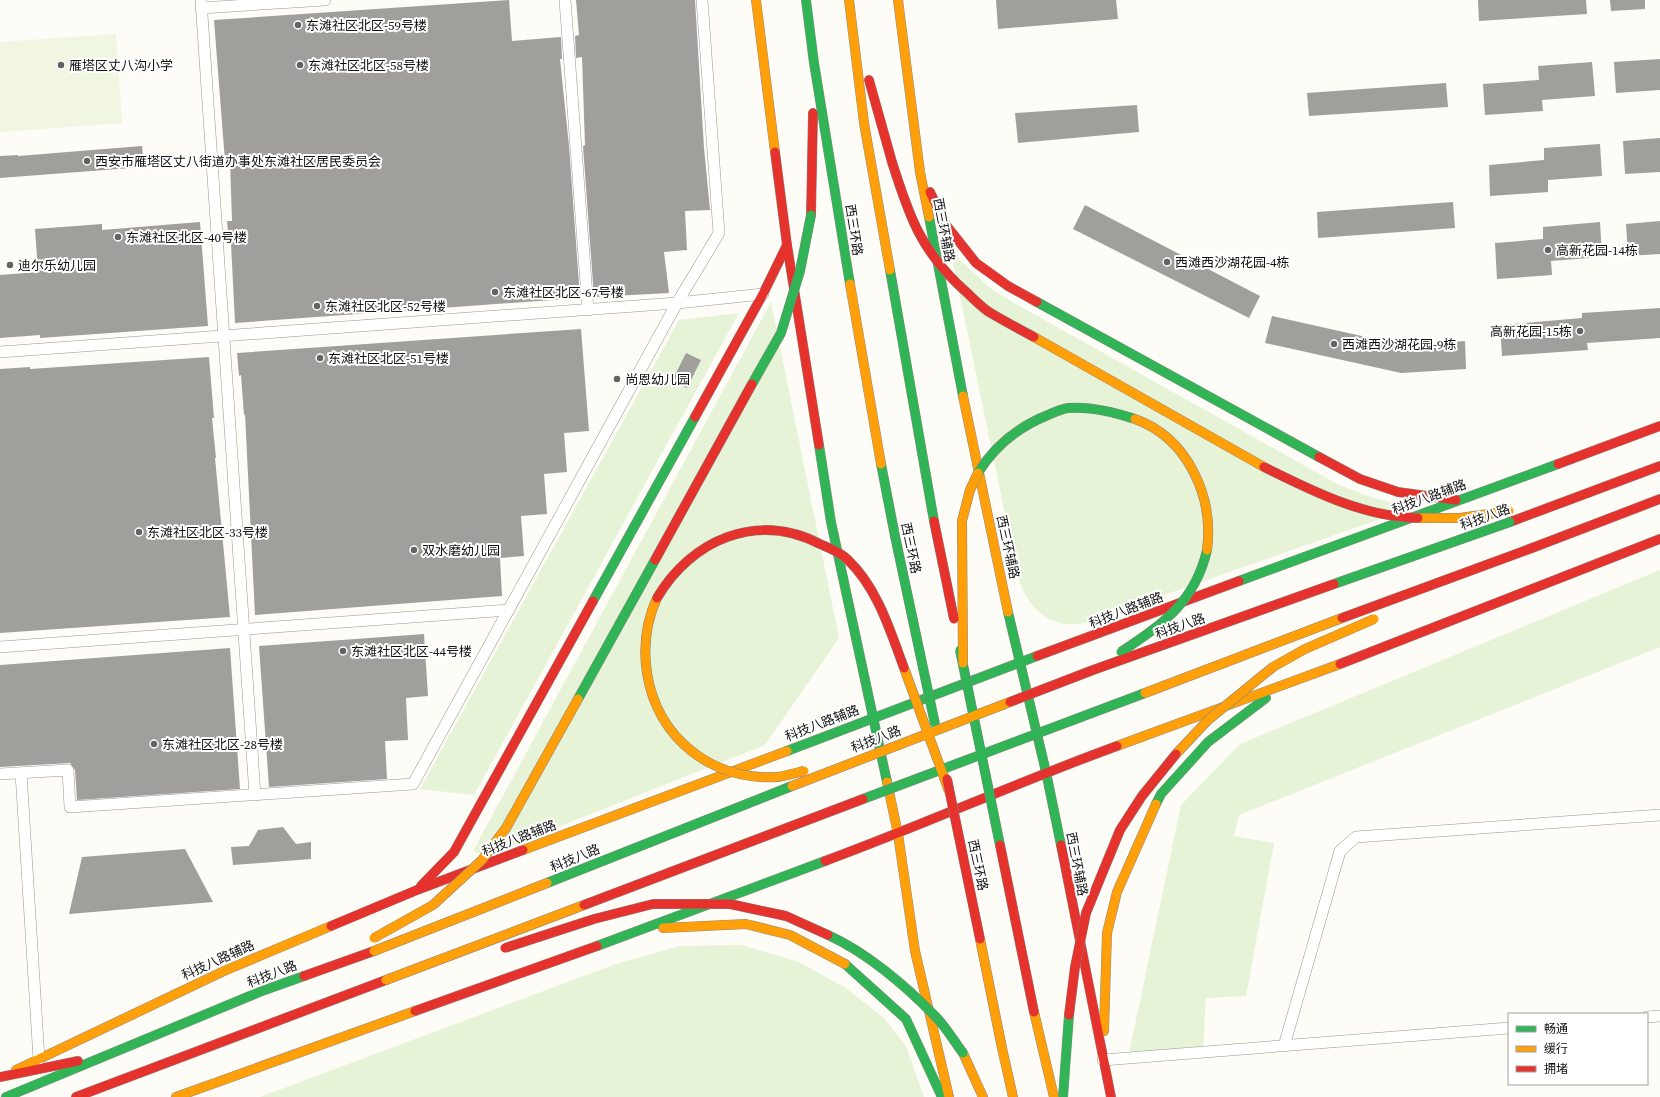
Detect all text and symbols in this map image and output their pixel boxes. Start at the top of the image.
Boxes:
place label: 东滩社区北区-59号楼 [306,17,427,34]
marker: 东滩社区北区-59号楼 [293,20,303,30]
place label: 雁塔区丈八沟小学 [69,57,173,74]
place label: 东滩社区北区-58号楼 [308,57,429,74]
marker: 雁塔区丈八沟小学 [56,60,66,70]
marker: 东滩社区北区-58号楼 [295,60,305,70]
place label: 西安市雁塔区丈八街道办事处东滩社区居民委员会 [95,153,381,170]
marker: 西安市雁塔区丈八街道办事处东滩社区居民委员会 [82,156,92,166]
street label: 西三环辅路 [929,196,959,264]
street label: 西三环路 [842,203,866,257]
place label: 东滩社区北区-40号楼 [126,229,247,246]
marker: 东滩社区北区-40号楼 [113,232,123,242]
place label: 高新花园-14栋 [1556,242,1638,259]
marker: 高新花园-14栋 [1543,245,1553,255]
place label: 西滩西沙湖花园-4栋 [1175,254,1290,271]
place label: 迪尔乐幼儿园 [18,257,96,274]
marker: 西滩西沙湖花园-4栋 [1162,257,1172,267]
marker: 迪尔乐幼儿园 [5,260,15,270]
place label: 东滩社区北区-67号楼 [503,284,624,301]
marker: 东滩社区北区-67号楼 [490,287,500,297]
place label: 东滩社区北区-52号楼 [325,298,446,315]
marker: 东滩社区北区-52号楼 [312,301,322,311]
place label: 高新花园-15栋 [1490,323,1572,340]
marker: 高新花园-15栋 [1575,326,1585,336]
place label: 西滩西沙湖花园-9栋 [1342,336,1457,353]
marker: 西滩西沙湖花园-9栋 [1329,339,1339,349]
place label: 东滩社区北区-51号楼 [328,350,449,367]
marker: 东滩社区北区-51号楼 [315,353,325,363]
place label: 尚恩幼儿园 [625,371,690,388]
marker: 尚恩幼儿园 [612,374,622,384]
street label: 科技八路辅路 [1389,476,1469,518]
street label: 科技八路 [1458,500,1512,534]
street label: 西三环辅路 [993,513,1023,581]
street label: 西三环路 [897,521,925,575]
place label: 东滩社区北区-33号楼 [147,524,268,541]
marker: 东滩社区北区-33号楼 [134,527,144,537]
place label: 双水磨幼儿园 [422,542,500,559]
marker: 双水磨幼儿园 [409,545,419,555]
street label: 科技八路辅路 [1087,588,1165,632]
street label: 科技八路 [1153,609,1207,643]
place label: 东滩社区北区-44号楼 [351,643,472,660]
marker: 东滩社区北区-44号楼 [338,646,348,656]
street label: 科技八路辅路 [783,701,861,745]
street label: 科技八路 [849,722,903,756]
place label: 东滩社区北区-28号楼 [162,736,283,753]
marker: 东滩社区北区-28号楼 [149,739,159,749]
street label: 科技八路辅路 [480,816,558,860]
street label: 西三环辅路 [1062,830,1092,898]
street label: 西三环路 [964,838,992,892]
street label: 科技八路 [548,840,602,876]
street label: 科技八路辅路 [179,936,257,984]
street label: 科技八路 [245,957,299,991]
legend [1508,1013,1648,1085]
text: 畅通 [1544,1021,1568,1037]
text: 缓行 [1544,1041,1568,1057]
text: 拥堵 [1544,1061,1568,1077]

